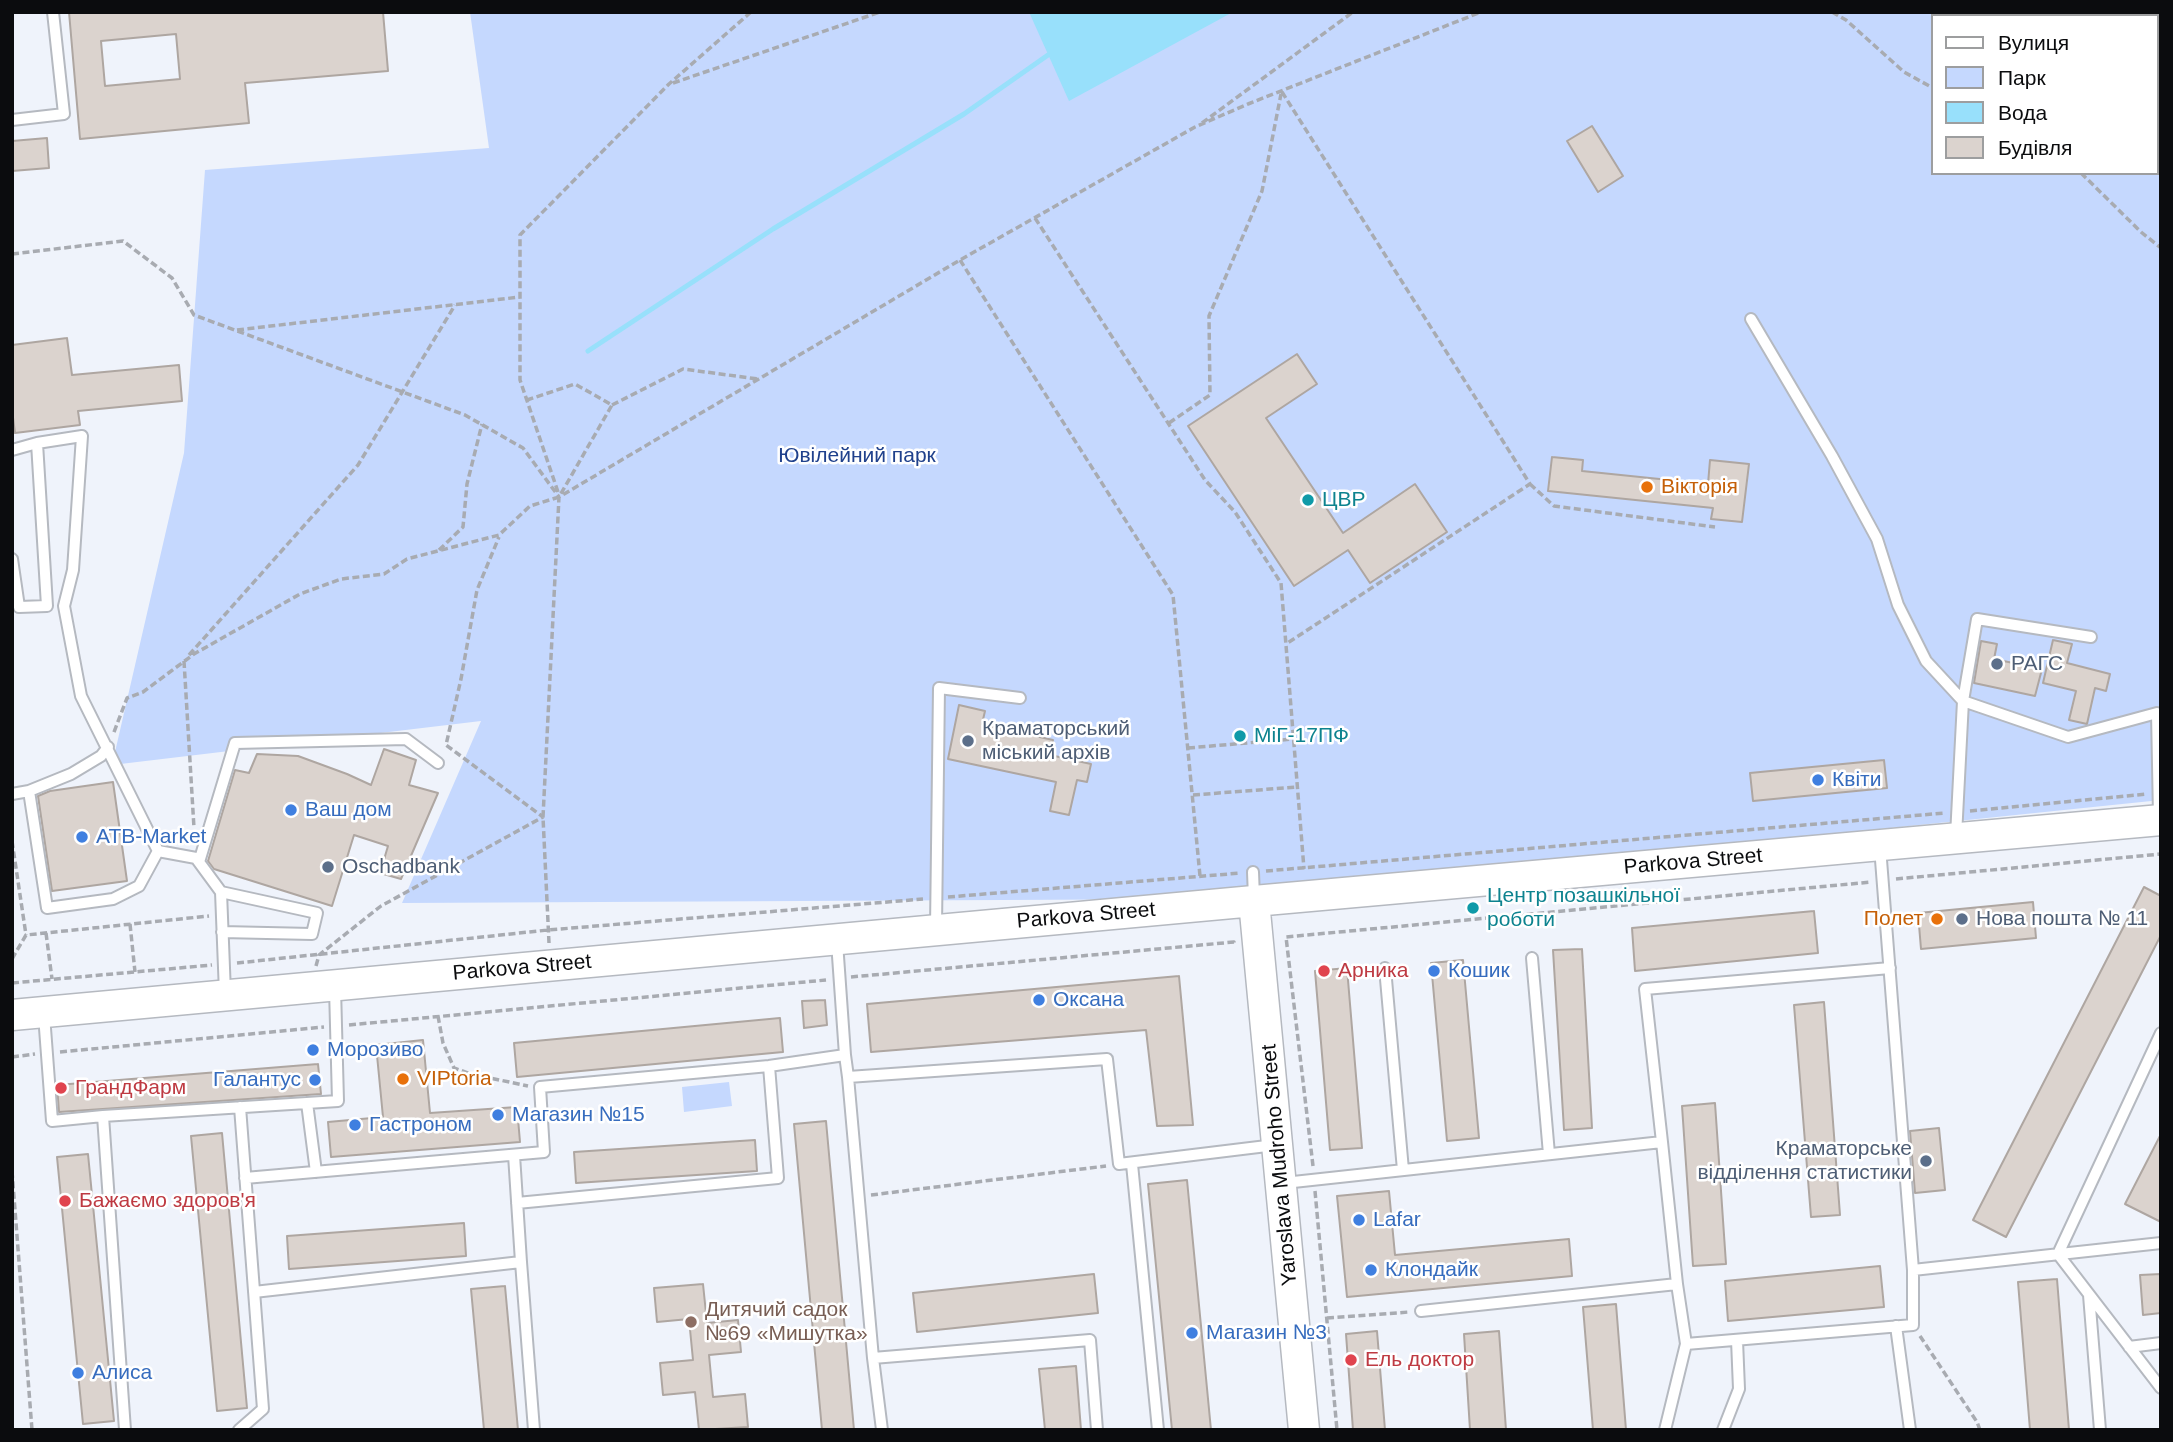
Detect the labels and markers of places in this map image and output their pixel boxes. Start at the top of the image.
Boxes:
place label: Вікторія [1661,474,1738,500]
marker: Вікторія [1639,479,1655,495]
place label: ЦВР [1322,487,1366,513]
marker: ЦВР [1300,492,1316,508]
place label: РАГС [2011,651,2063,677]
marker: РАГС [1989,656,2005,672]
place label: Краматорський міський архів [982,716,1130,766]
place label: МіГ-17ПФ [1254,723,1349,749]
marker: МіГ-17ПФ [1232,728,1248,744]
marker: Краматорський міський архів [960,733,976,749]
place label: Квіти [1832,767,1881,793]
marker: Квіти [1810,772,1826,788]
place label: Ваш дом [305,797,392,823]
marker: Ваш дом [283,802,299,818]
place label: ATB-Market [96,824,206,850]
marker: ATB-Market [74,829,90,845]
place label: Oschadbank [342,854,460,880]
marker: Oschadbank [320,859,336,875]
place label: Центр позашкільної роботи [1487,883,1680,933]
marker: Центр позашкільної роботи [1465,900,1481,916]
place label: Полет [1864,906,1923,932]
place label: Нова пошта № 11 [1976,906,2148,932]
marker: Полет [1929,911,1945,927]
marker: Нова пошта № 11 [1954,911,1970,927]
place label: Арника [1338,958,1408,984]
place label: Кошик [1448,958,1510,984]
marker: Арника [1316,963,1332,979]
marker: Кошик [1426,963,1442,979]
place label: Оксана [1053,987,1124,1013]
marker: Оксана [1031,992,1047,1008]
place label: Морозиво [327,1037,423,1063]
marker: Морозиво [305,1042,321,1058]
place label: VIPtoria [417,1066,492,1092]
place label: Галантус [213,1067,301,1093]
marker: VIPtoria [395,1071,411,1087]
marker: Галантус [307,1072,323,1088]
place label: ГрандФарм [75,1075,186,1101]
marker: ГрандФарм [53,1080,69,1096]
place label: Магазин №15 [512,1102,645,1128]
marker: Магазин №15 [490,1107,506,1123]
place label: Гастроном [369,1112,472,1138]
marker: Гастроном [347,1117,363,1133]
place label: Краматорське відділення статистики [1697,1136,1912,1186]
marker: Краматорське відділення статистики [1918,1153,1934,1169]
place label: Бажаємо здоров'я [79,1188,256,1214]
marker: Бажаємо здоров'я [57,1193,73,1209]
place label: Lafar [1373,1207,1421,1233]
marker: Lafar [1351,1212,1367,1228]
place label: Клондайк [1385,1257,1478,1283]
marker: Клондайк [1363,1262,1379,1278]
place label: Дитячий садок №69 «Мишутка» [705,1297,868,1347]
marker: Дитячий садок №69 «Мишутка» [683,1314,699,1330]
place label: Магазин №3 [1206,1320,1327,1346]
marker: Магазин №3 [1184,1325,1200,1341]
place label: Ель доктор [1365,1347,1474,1373]
marker: Ель доктор [1343,1352,1359,1368]
place label: Алиса [92,1360,152,1386]
marker: Алиса [70,1365,86,1381]

